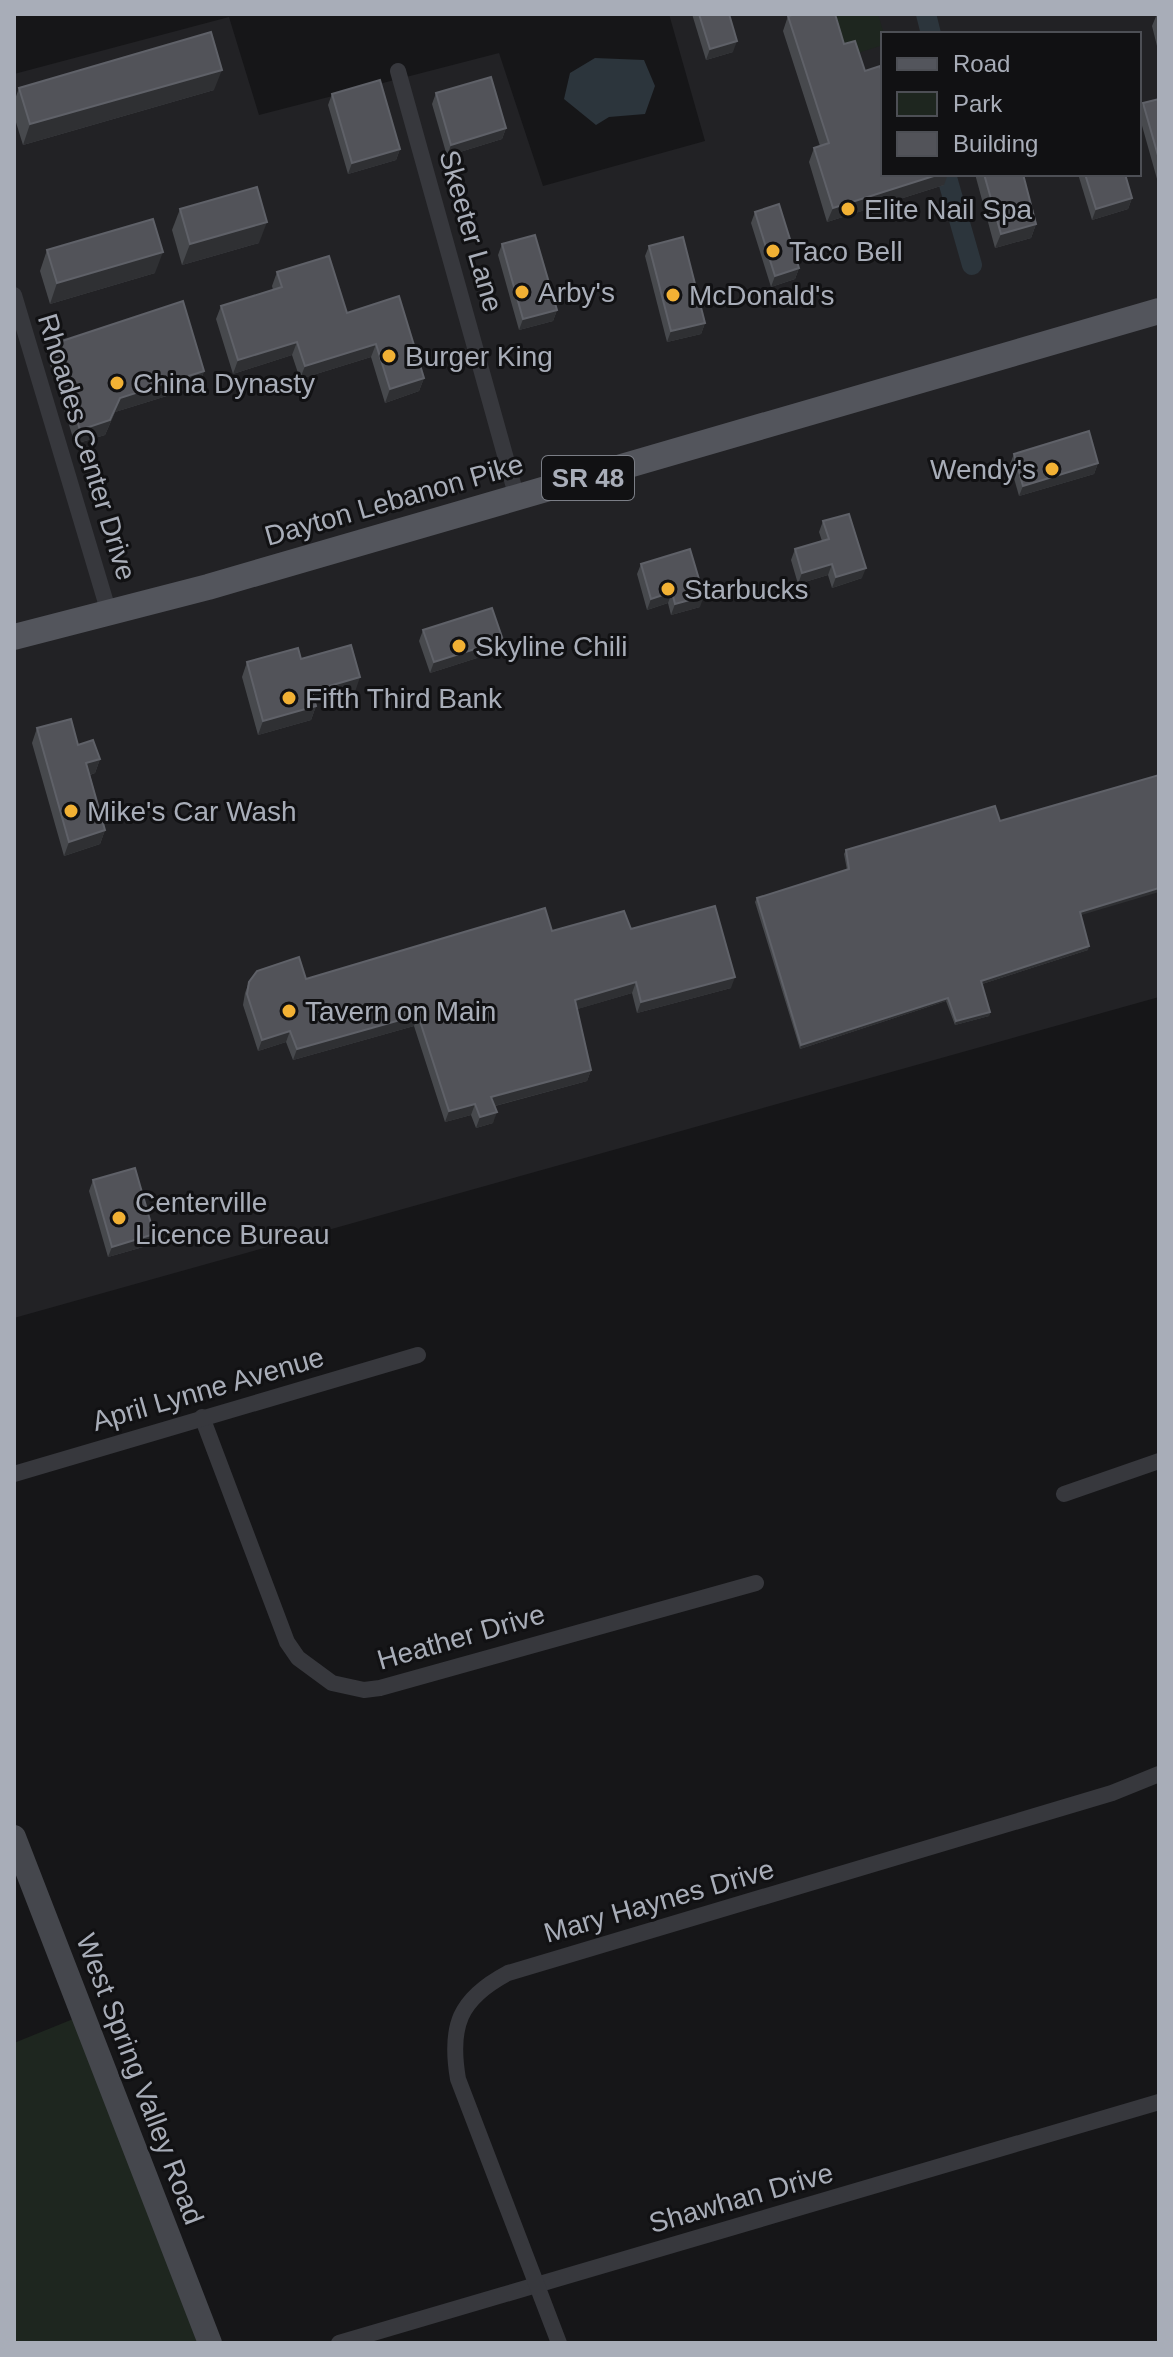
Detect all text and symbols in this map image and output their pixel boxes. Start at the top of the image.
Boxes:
legend [881,32,1141,176]
text: Road [953,50,1010,77]
text: Park [953,90,1003,117]
text: Building [953,130,1038,157]
street label: Skeeter Lane [433,147,509,315]
place label: Elite Nail Spa [864,194,1033,225]
marker: Elite Nail Spa [839,200,857,218]
place label: Taco Bell [789,236,903,267]
marker: Taco Bell [764,242,782,260]
place label: Arby's [538,277,615,308]
place label: McDonald's [689,280,834,311]
marker: Arby's [513,283,531,301]
marker: McDonald's [664,286,682,304]
street label: Rhoades Center Drive [32,310,142,584]
place label: Burger King [405,341,553,372]
marker: Burger King [380,347,398,365]
place label: China Dynasty [133,368,315,399]
marker: China Dynasty [108,374,126,392]
street label: Dayton Lebanon Pike [261,448,527,552]
place label: Wendy's [930,454,1036,485]
road number: SR 48 [542,456,634,500]
marker: Wendy's [1043,460,1061,478]
place label: Starbucks [684,574,809,605]
marker: Starbucks [659,580,677,598]
place label: Skyline Chili [475,631,628,662]
marker: Skyline Chili [450,637,468,655]
place label: Fifth Third Bank [305,683,503,714]
marker: Fifth Third Bank [280,689,298,707]
place label: Mike's Car Wash [87,796,297,827]
marker: Mike's Car Wash [62,802,80,820]
place label: Tavern on Main [305,996,496,1027]
marker: Tavern on Main [280,1002,298,1020]
place label: Centerville Licence Bureau [135,1187,330,1250]
marker: Centerville Licence Bureau [110,1209,128,1227]
street label: April Lynne Avenue [88,1341,328,1437]
street label: Heather Drive [374,1598,548,1676]
street label: Mary Haynes Drive [540,1853,778,1949]
street label: West Spring Valley Road [70,1929,210,2229]
street label: Shawhan Drive [645,2157,837,2239]

